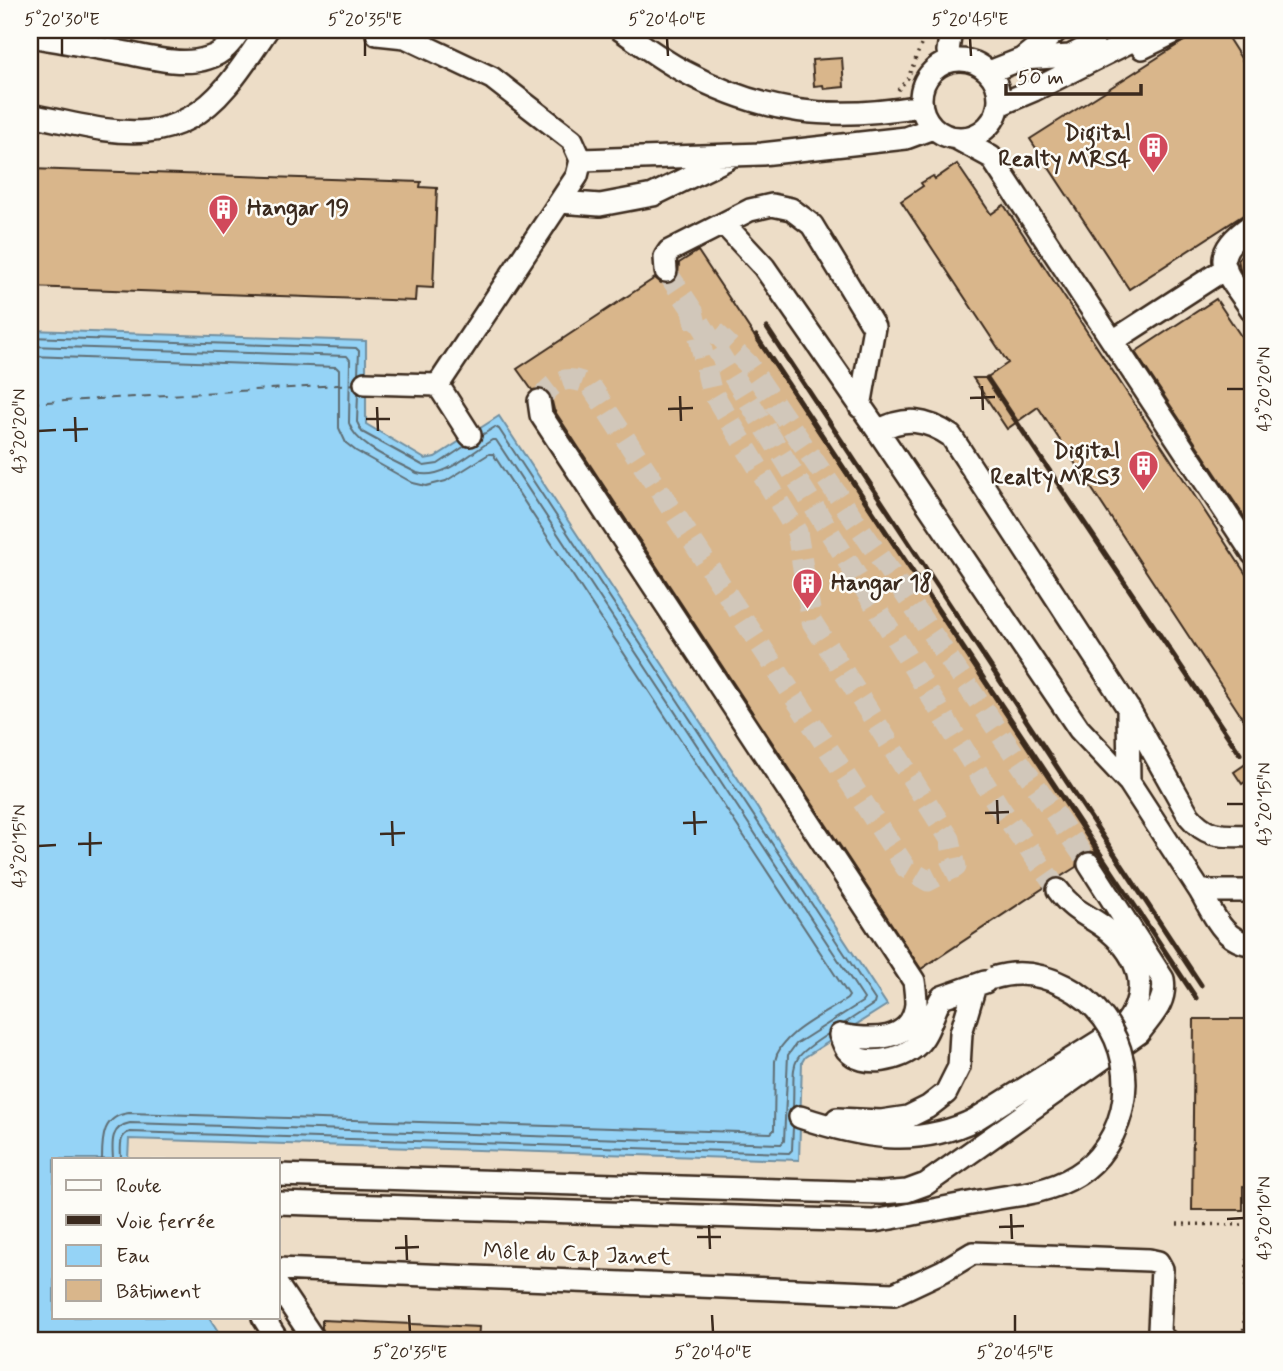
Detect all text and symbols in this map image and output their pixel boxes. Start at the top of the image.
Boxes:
text: 5°20'30"E [24,8,100,32]
text: 5°20'35"E [328,8,402,32]
text: 5°20'40"E [628,8,706,32]
text: 5°20'45"E [932,8,1008,32]
scale bar [1006,52,1141,96]
text: 50 m [1017,64,1064,92]
place label: Digital Realty MRS4 [998,119,1132,175]
building icon: Digital Realty MRS4 [1137,130,1171,174]
building icon: Hangar 19 [207,192,241,236]
place label: Hangar 19 [247,194,349,226]
text: 43°20'20"N [1253,347,1277,431]
text: 43°20'20"N [8,389,32,473]
place label: Digital Realty MRS3 [990,437,1121,493]
building icon: Digital Realty MRS3 [1126,448,1160,492]
building icon: Hangar 18 [791,567,825,611]
place label: Hangar 18 [831,569,932,601]
text: 43°20'15"N [1253,762,1277,846]
text: 43°20'15"N [8,804,32,888]
legend [52,1158,280,1318]
text: Route [116,1172,162,1200]
text: 43°20'10"N [1253,1176,1277,1260]
text: Voie ferrée [116,1208,215,1236]
street label: Môle du Cap Janet [482,1237,672,1273]
text: Eau [116,1242,150,1270]
text: Bâtiment [116,1278,201,1306]
text: 5°20'35"E [373,1341,447,1365]
text: 5°20'40"E [674,1341,752,1365]
text: 5°20'45"E [977,1341,1053,1365]

